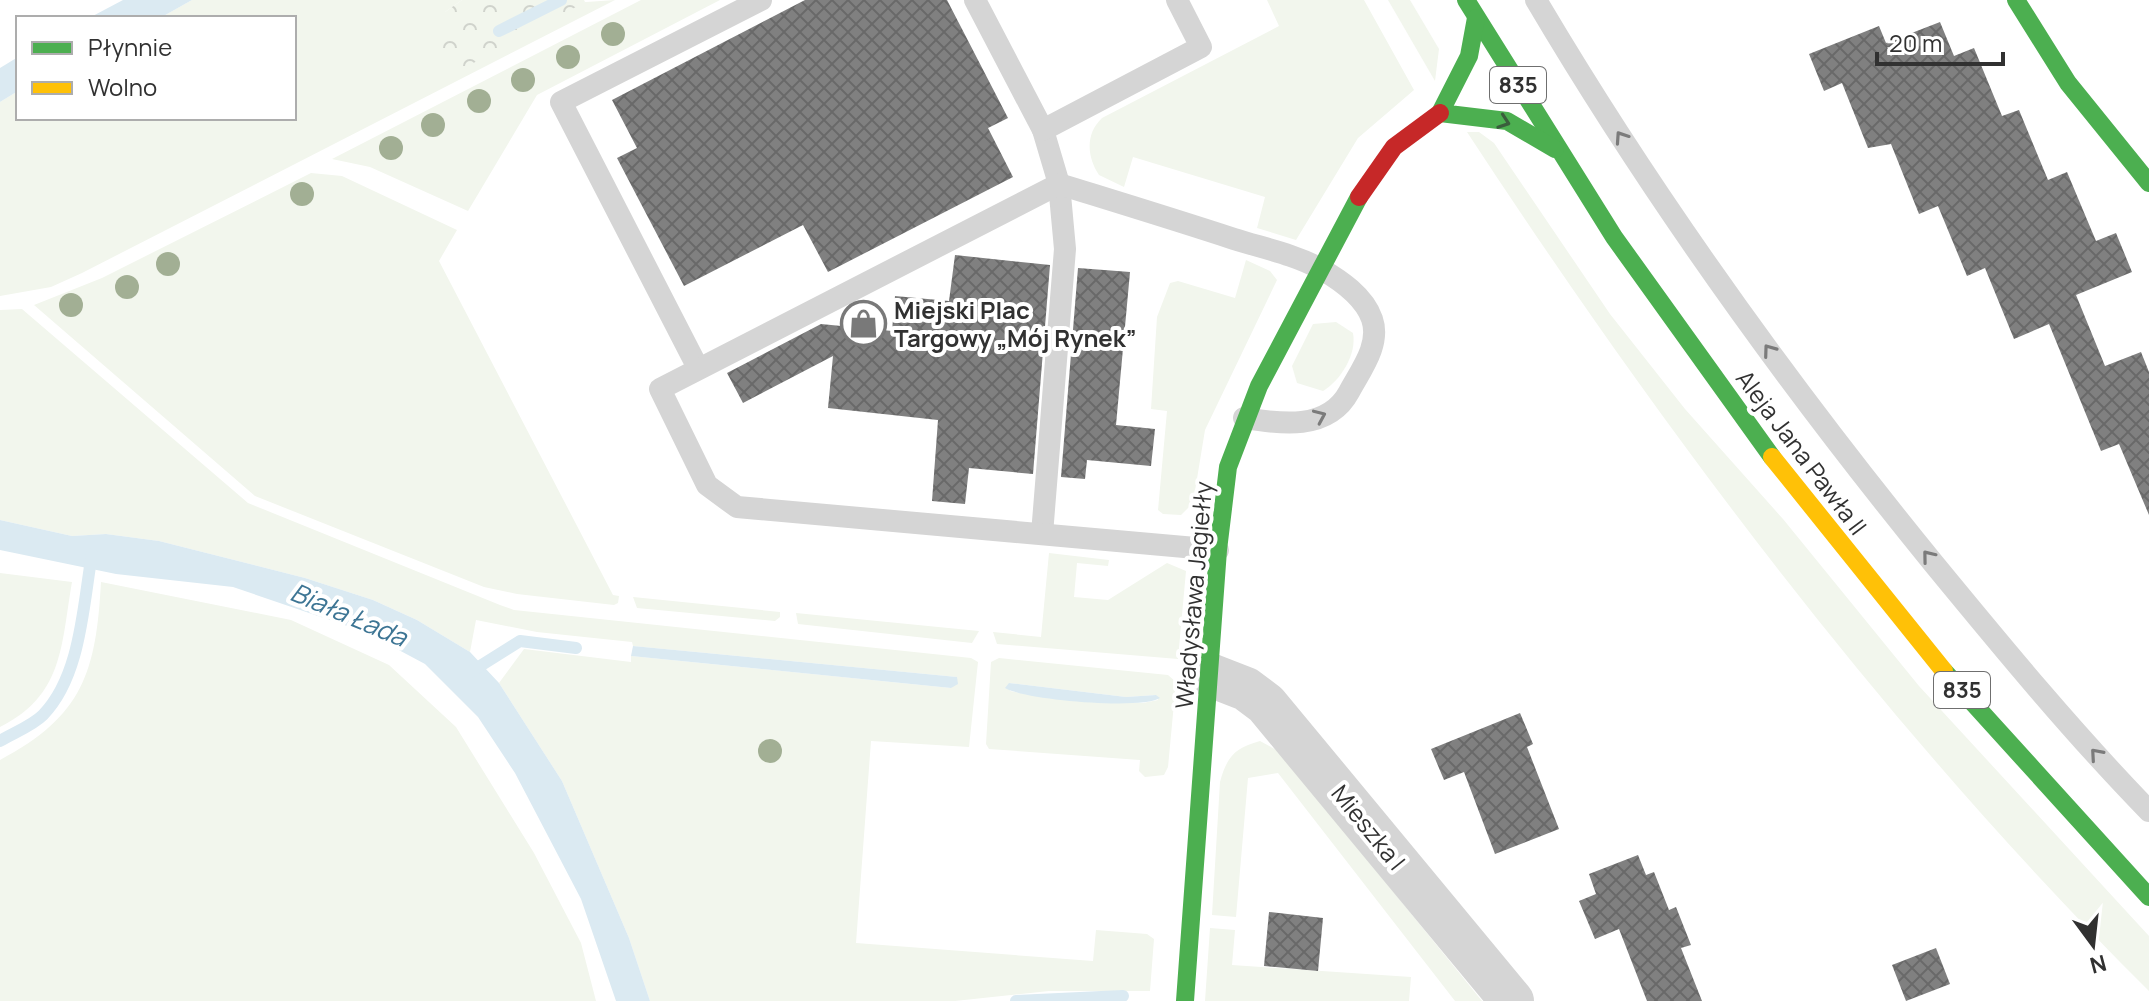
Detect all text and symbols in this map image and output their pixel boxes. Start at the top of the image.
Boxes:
legend [16,16,296,120]
scale bar [1877,16,2003,66]
text: 20 m [1889,26,1942,59]
text: Płynnie [88,30,172,63]
road number: 835 [1490,67,1546,103]
text: Wolno [88,70,157,103]
one-way arrow [1496,113,1510,129]
one-way arrow [1615,131,1630,145]
place label: Miejski Plac Targowy „Mój Rynek” [894,293,1136,354]
shop icon: Miejski Plac Targowy „Mój Rynek” [839,299,887,347]
one-way arrow [1764,345,1779,359]
street label: Aleja Jana Pawła II [1729,363,1875,541]
one-way arrow [1312,410,1327,426]
street label: Władysława Jagiełły [1167,480,1219,710]
one-way arrow [1923,550,1937,565]
water label: Biała Łada [285,573,414,655]
road number: 835 [1934,672,1990,708]
one-way arrow [2091,748,2106,763]
street label: Mieszka I [1324,777,1414,877]
north arrow [2053,905,2133,985]
text: N [2087,948,2110,981]

